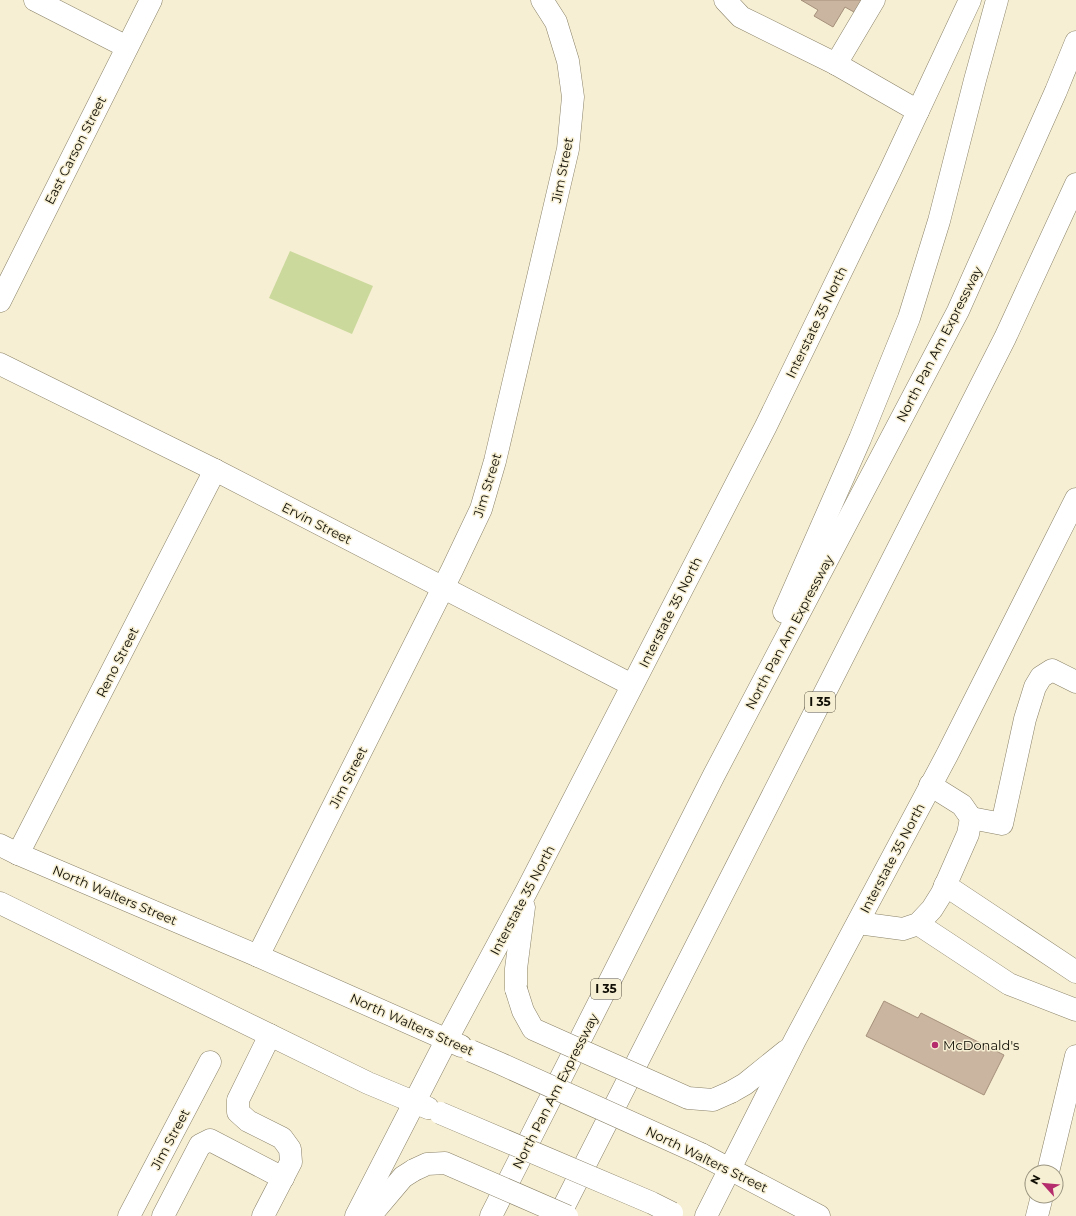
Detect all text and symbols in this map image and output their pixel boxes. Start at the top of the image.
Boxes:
street label: East Carson Street [41,93,109,207]
street label: Jim Street [548,136,576,205]
street label: North Pan Am Expressway [893,263,986,424]
street label: Interstate 35 North [782,264,850,380]
street label: Jim Street [469,451,504,520]
street label: Ervin Street [279,499,355,547]
street label: North Pan Am Expressway [741,551,837,712]
street label: Interstate 35 North [635,554,705,670]
street label: Reno Street [92,624,142,700]
road number: I 35 [805,692,835,712]
street label: Jim Street [325,744,370,811]
street label: Interstate 35 North [856,800,928,916]
street label: Interstate 35 North [486,842,558,958]
street label: North Walters Street [50,862,180,928]
road number: I 35 [591,979,621,999]
street label: North Walters Street [348,990,476,1058]
street label: North Pan Am Expressway [509,1010,602,1171]
place label: McDonald's [943,1037,1019,1053]
marker: McDonald's [930,1040,940,1050]
street label: Jim Street [147,1106,193,1173]
street label: North Walters Street [643,1123,771,1195]
north arrow [1024,1164,1064,1204]
text: N [1027,1172,1043,1187]

